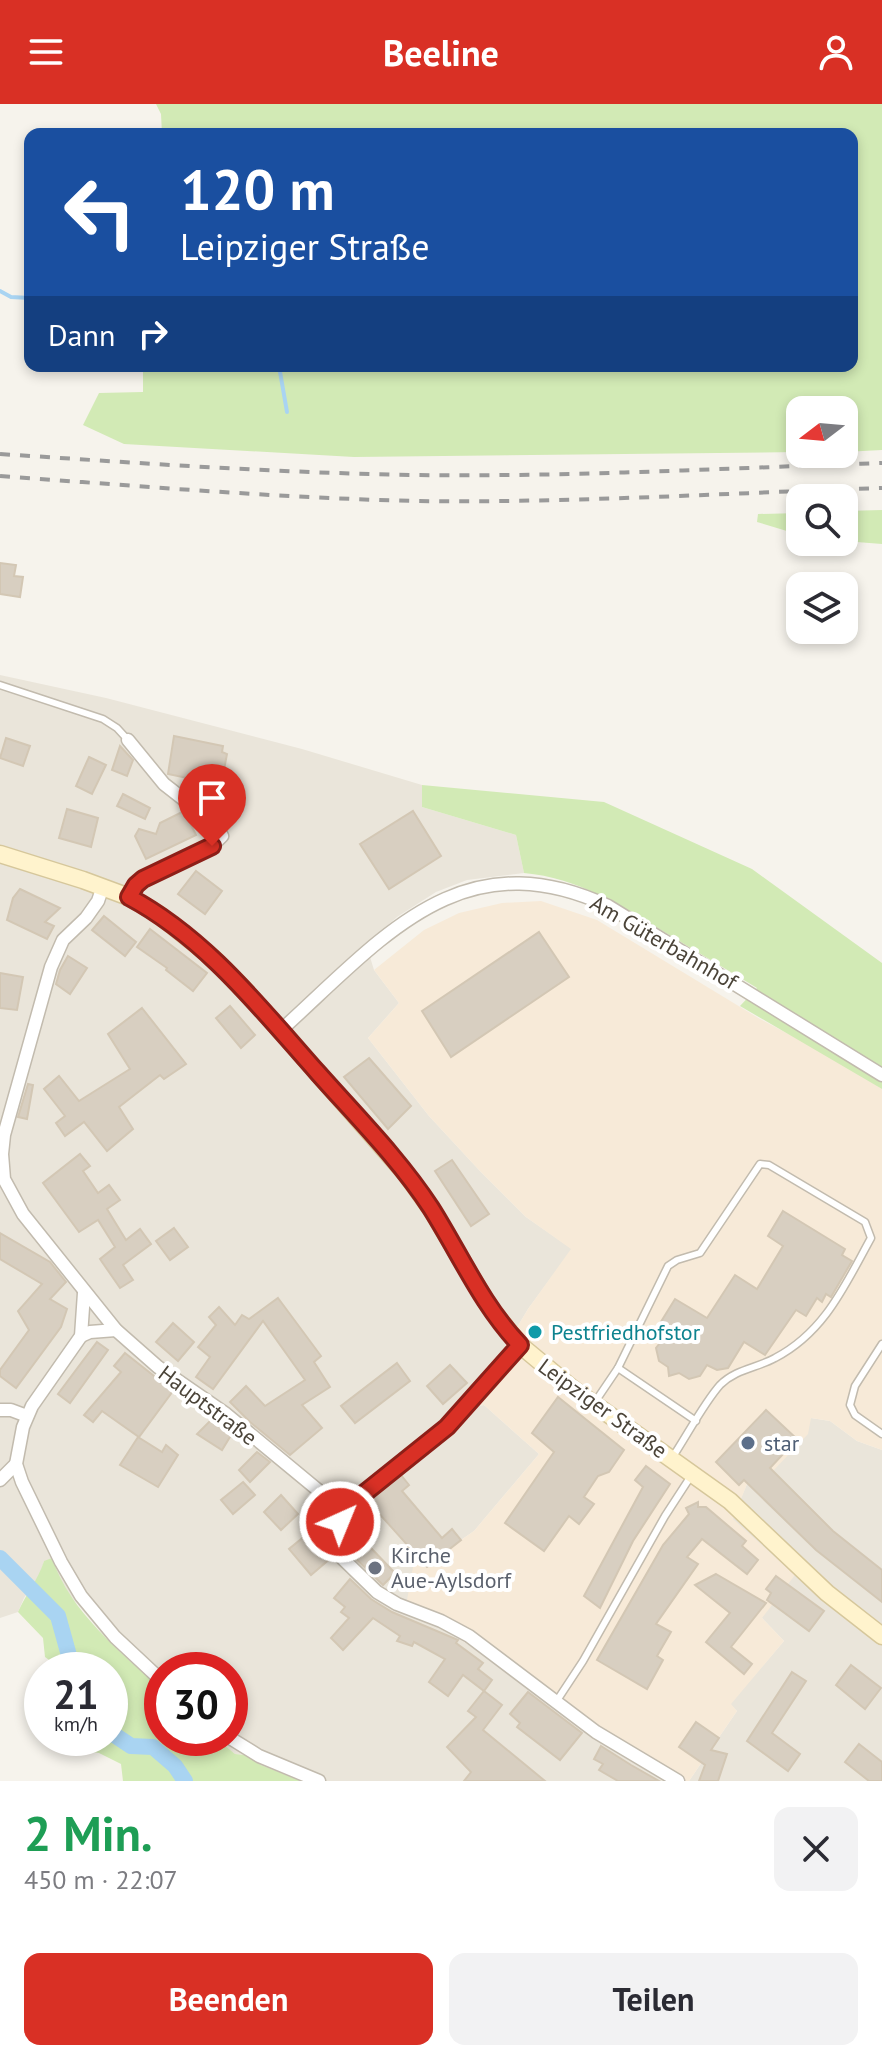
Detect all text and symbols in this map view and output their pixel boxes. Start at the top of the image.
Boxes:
text: Beeline [383,29,499,76]
icon: menu [24,30,68,74]
icon: person [814,30,858,74]
text: 120 m [180,153,335,225]
icon: left [48,160,152,264]
text: Leipziger Straße [180,223,430,270]
icon: right [131,312,175,356]
text: Dann [48,315,115,354]
north arrow [786,396,858,468]
map controls [786,396,858,644]
button: search [786,484,858,556]
button: layers [786,572,858,644]
pin [178,764,246,846]
icon: arrive [190,776,234,820]
street label: Am Güterbahnhof [585,889,743,996]
place label: Pestfriedhofstor [551,1318,701,1346]
marker: Pestfriedhofstor [526,1323,544,1341]
street label: Leipziger Straße [533,1352,673,1464]
street label: Hauptstraße [153,1359,263,1451]
place label: star [764,1429,800,1457]
marker: star [739,1434,757,1452]
position arrow [298,1480,382,1564]
place label: Kirche Aue-Aylsdorf [391,1541,512,1594]
marker: Kirche Aue-Aylsdorf [366,1559,384,1577]
speed limit sign: 30 [144,1652,248,1756]
text: 21 [53,1668,99,1720]
text: km/h [54,1711,98,1737]
text: 2 Min. [24,1802,153,1864]
button: close [774,1807,858,1891]
text: 450 m · 22:07 [24,1863,178,1896]
button: Beenden [24,1953,433,2045]
button: Teilen [449,1953,858,2045]

